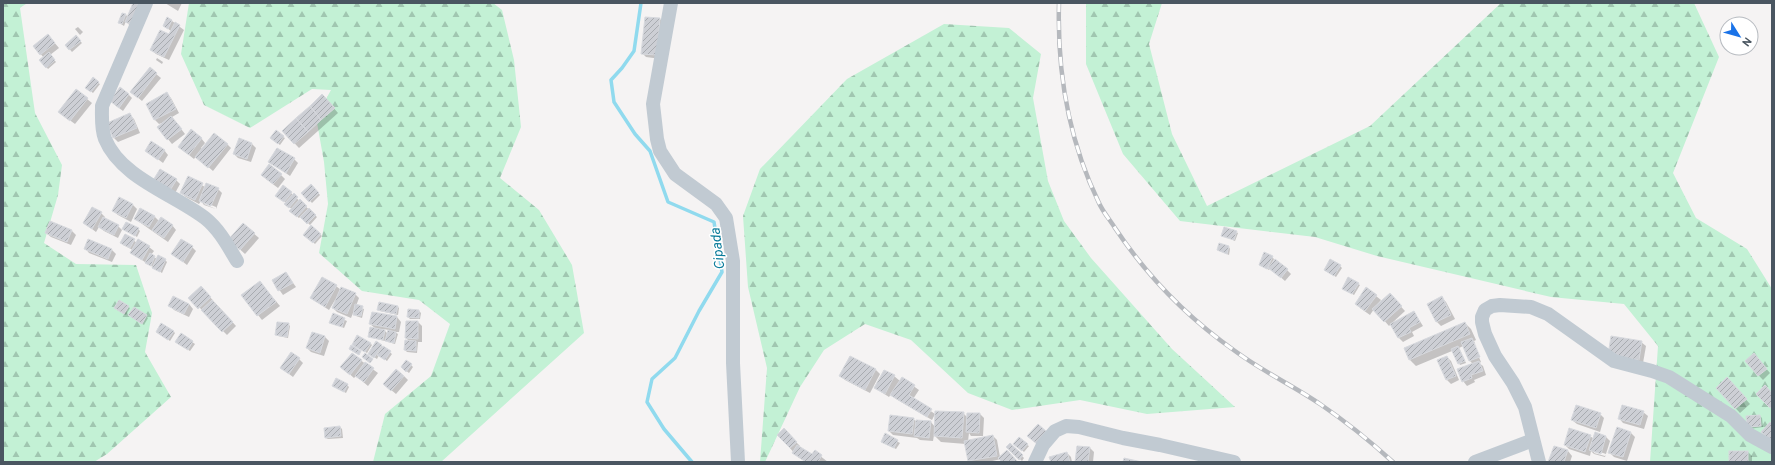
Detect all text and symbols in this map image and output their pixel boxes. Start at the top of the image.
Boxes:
north arrow [1719,16,1759,56]
text: N [1738,34,1754,49]
water label: Cipada [707,226,729,271]

